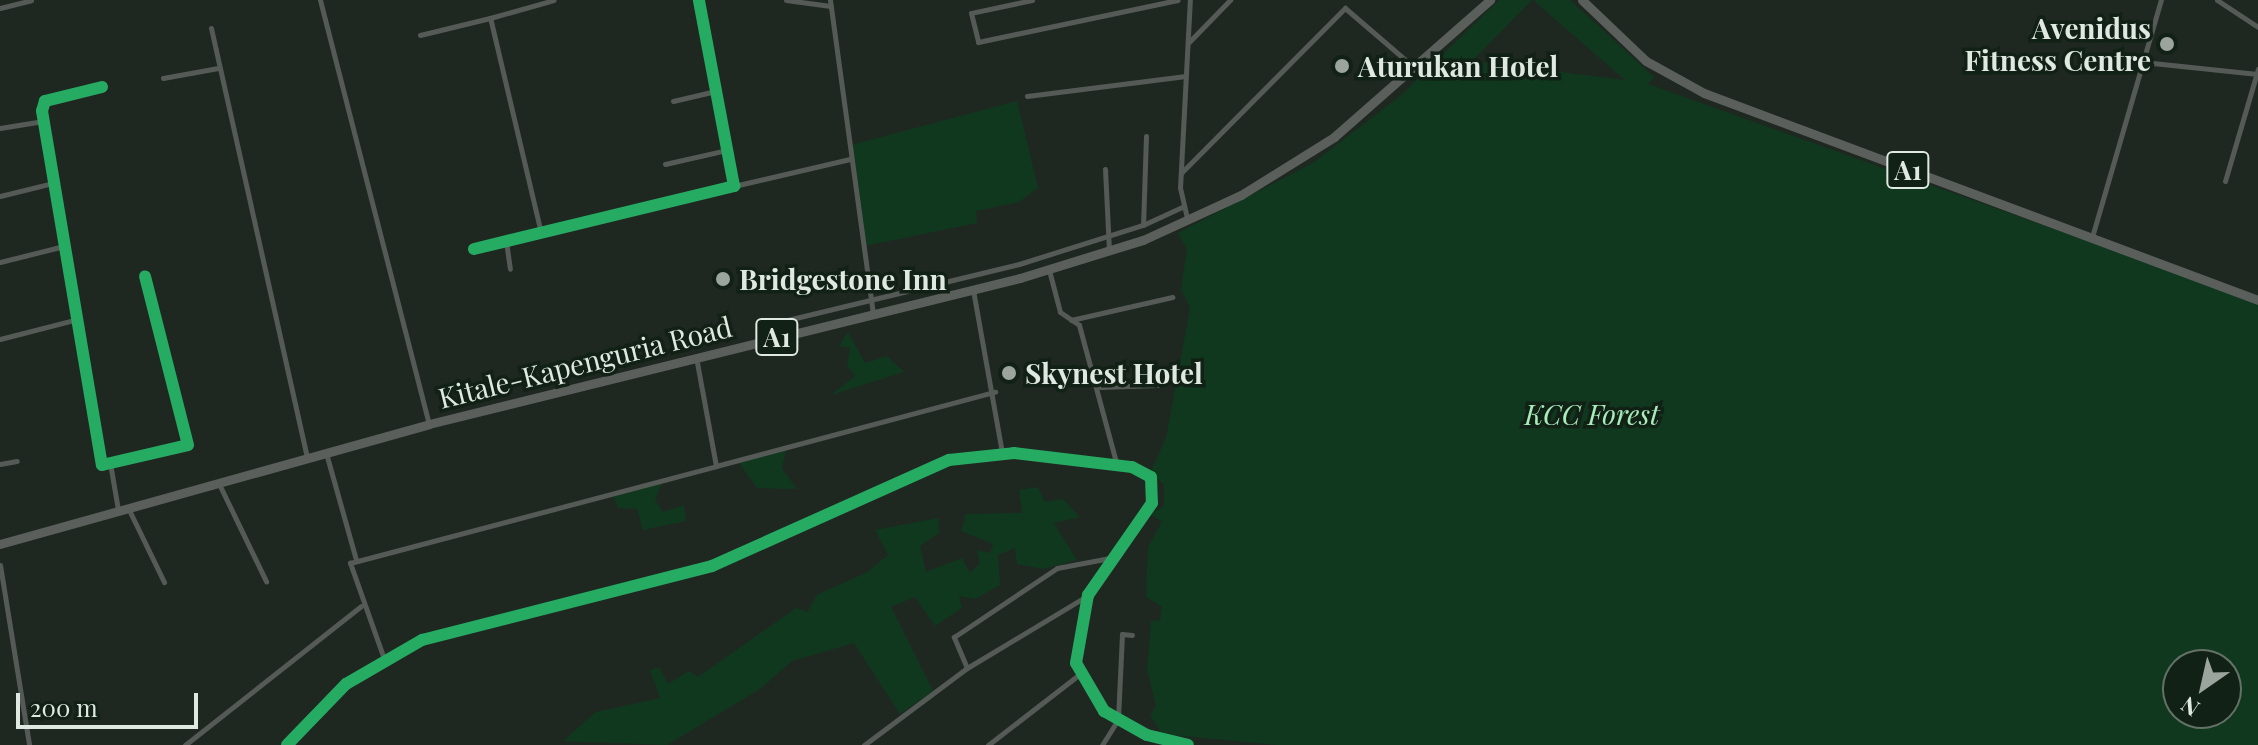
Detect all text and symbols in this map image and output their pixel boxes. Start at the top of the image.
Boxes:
place label: Avenidus Fitness Centre [1965,11,2151,77]
marker: Avenidus Fitness Centre [2158,35,2176,53]
place label: Aturukan Hotel [1358,49,1558,83]
marker: Aturukan Hotel [1333,57,1351,75]
road number: A1 [1886,148,1930,192]
place label: Bridgestone Inn [739,262,947,296]
marker: Bridgestone Inn [714,270,732,288]
street label: Kitale-Kapenguria Road [435,309,735,415]
road number: A1 [755,315,799,359]
place label: Skynest Hotel [1025,356,1203,390]
marker: Skynest Hotel [1000,364,1018,382]
park label: KCC Forest [1525,397,1659,431]
north arrow [2162,649,2242,729]
scale bar [20,677,202,727]
text: N [2175,690,2205,724]
text: 200 m [30,691,98,723]

